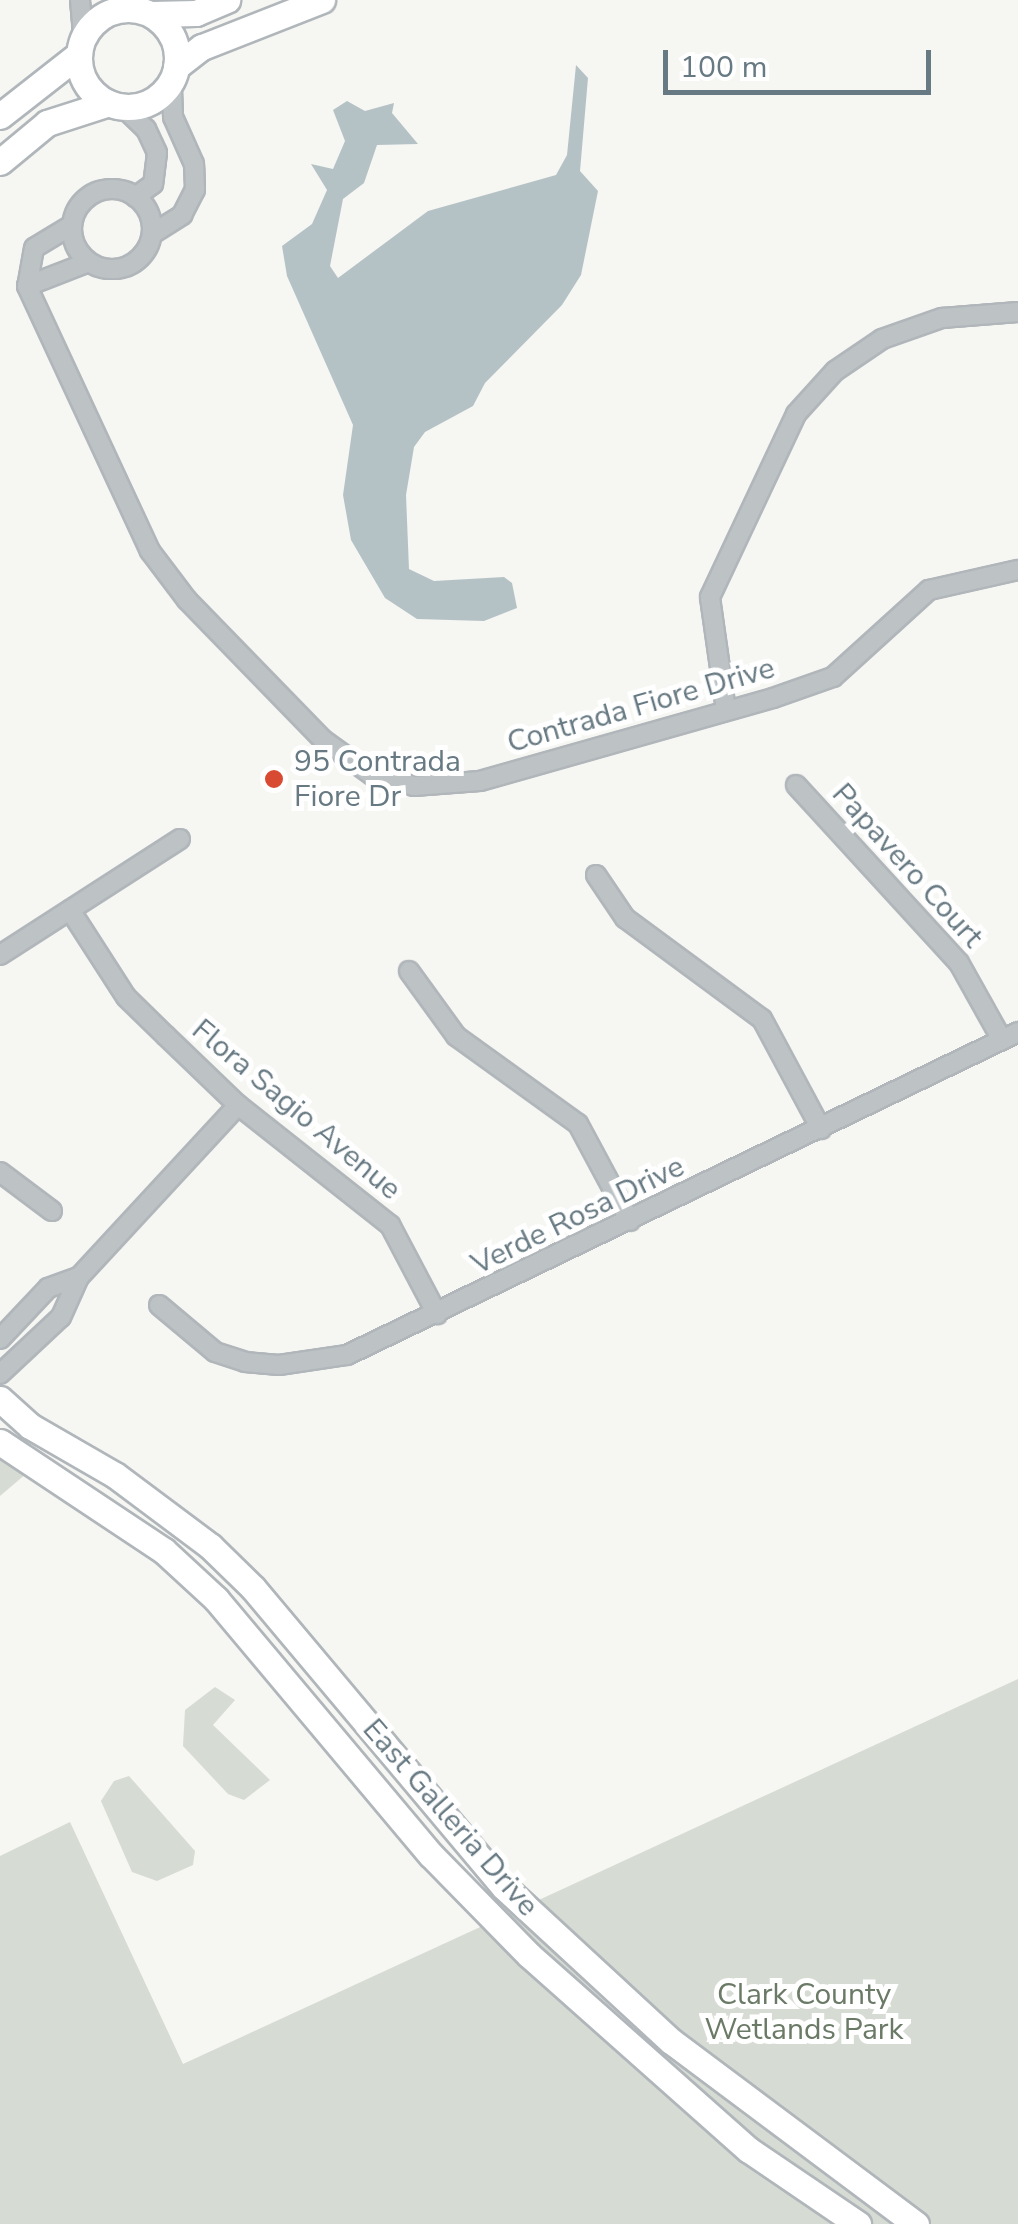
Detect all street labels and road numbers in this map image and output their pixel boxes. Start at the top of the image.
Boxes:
street label: Contrada Fiore Drive [503,651,779,761]
street label: Papavero Court [824,777,990,955]
street label: Flora Sagio Avenue [184,1012,408,1208]
street label: Verde Rosa Drive [466,1149,690,1283]
street label: East Galleria Drive [355,1712,545,1924]

